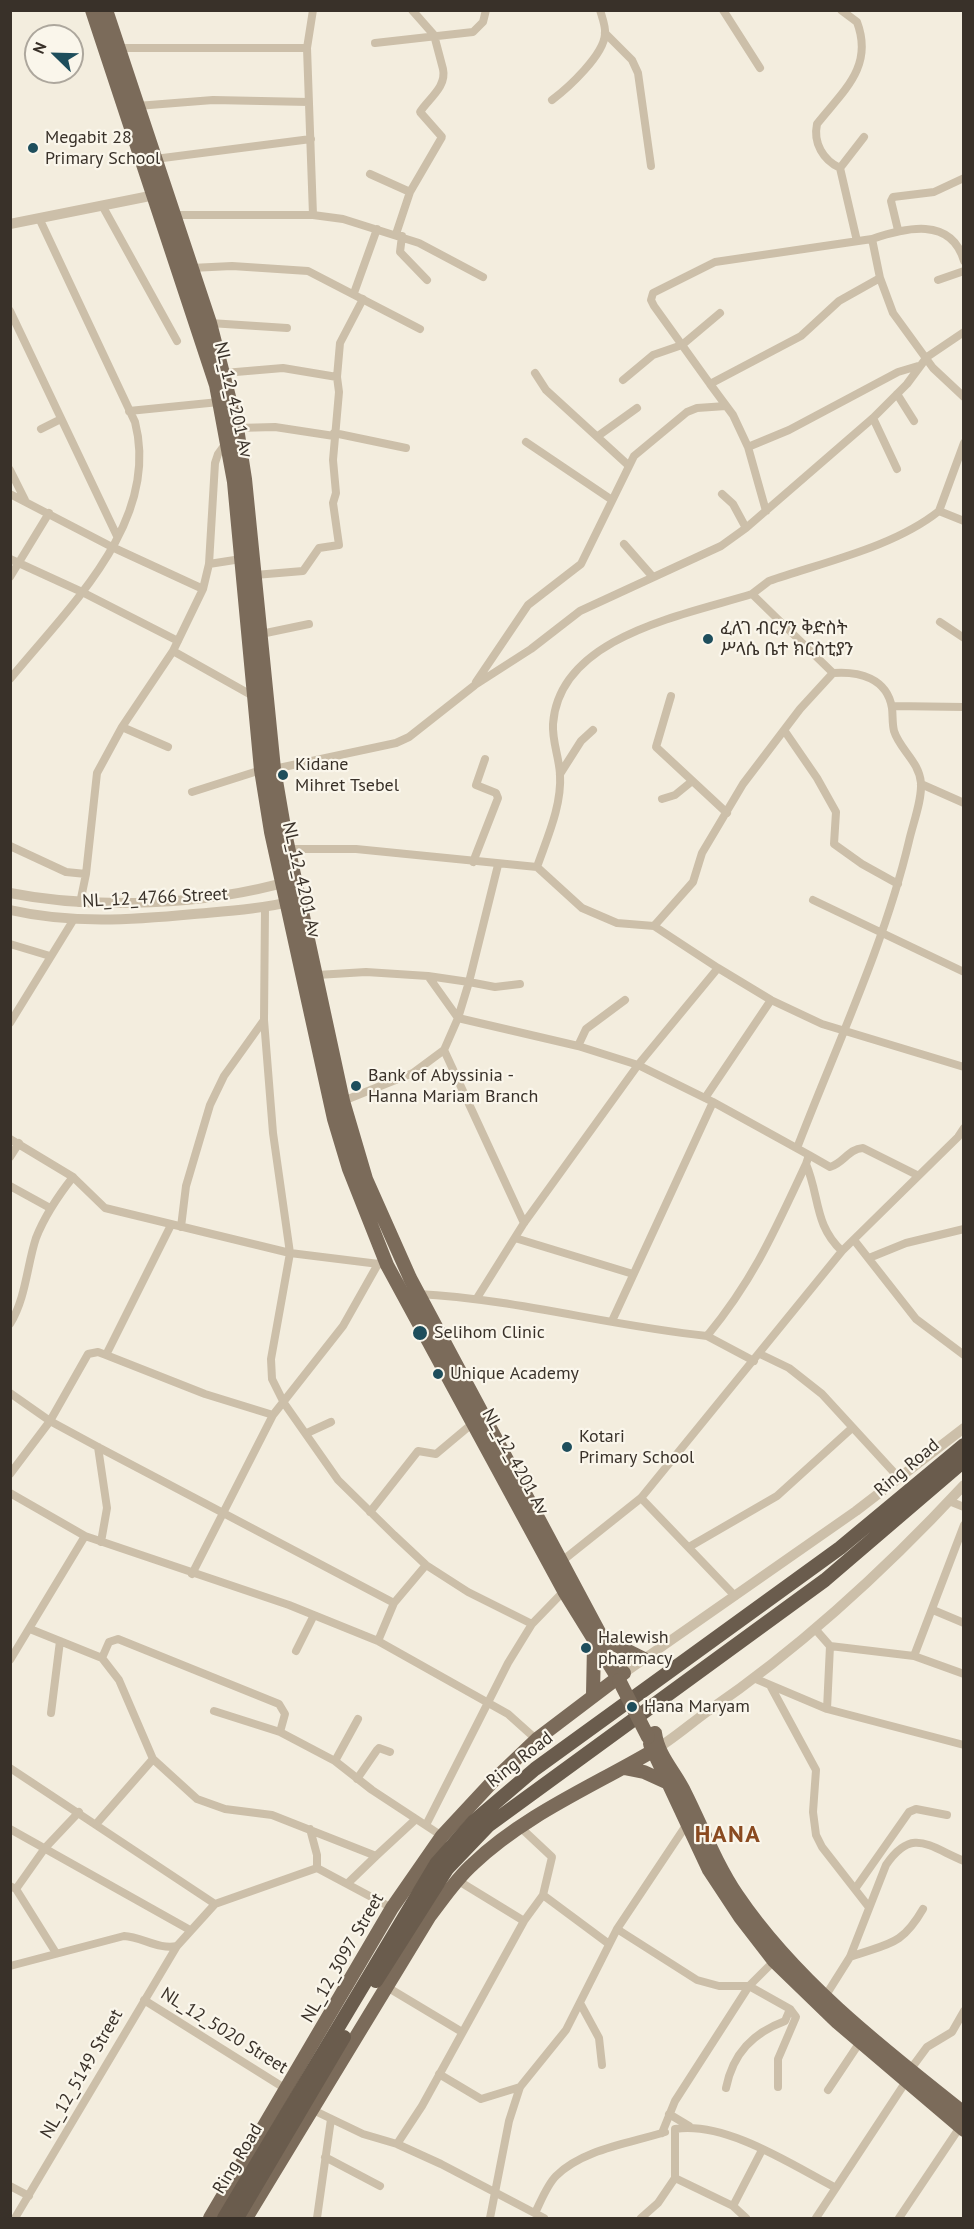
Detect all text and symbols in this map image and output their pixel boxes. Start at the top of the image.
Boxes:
north arrow [24,24,84,84]
text: N [28,39,51,57]
place label: Megabit 28 Primary School [45,127,160,170]
marker: Megabit 28 Primary School [26,141,40,155]
street label: NL_12_4201 Av [209,340,257,460]
place label: ፈለገ ብርሃን ቅድስት ሥላሴ ቤተ ክርስቲያን [720,618,853,660]
marker: ፈለገ ብርሃን ቅድስት ሥላሴ ቤተ ክርስቲያን [701,632,715,646]
place label: Kidane Mihret Tsebel [295,754,399,796]
marker: Kidane Mihret Tsebel [276,768,290,782]
street label: NL_12_4201 Av [277,820,325,940]
street label: NL_12_4766 Street [82,883,228,913]
place label: Bank of Abyssinia - Hanna Mariam Branch [368,1065,538,1108]
marker: Bank of Abyssinia - Hanna Mariam Branch [349,1079,363,1093]
place label: Selihom Clinic [434,1322,545,1344]
marker: Selihom Clinic [411,1324,429,1342]
place label: Unique Academy [450,1363,579,1385]
marker: Unique Academy [431,1367,445,1381]
street label: NL_12_4201 Av [477,1405,553,1519]
place label: Kotari Primary School [579,1426,694,1468]
street label: Ring Road [870,1435,944,1501]
marker: Kotari Primary School [560,1440,574,1454]
place label: Halewish pharmacy [598,1627,672,1670]
marker: Halewish pharmacy [579,1641,593,1655]
place label: Hana Maryam [644,1696,750,1718]
marker: Hana Maryam [625,1700,639,1714]
street label: Ring Road [483,1727,557,1793]
district label: HANA [695,1821,761,1849]
street label: NL_12_3097 Street [297,1889,389,2027]
street label: NL_12_5020 Street [156,1983,292,2079]
street label: NL_12_5149 Street [36,2005,128,2143]
street label: Ring Road [209,2120,267,2198]

